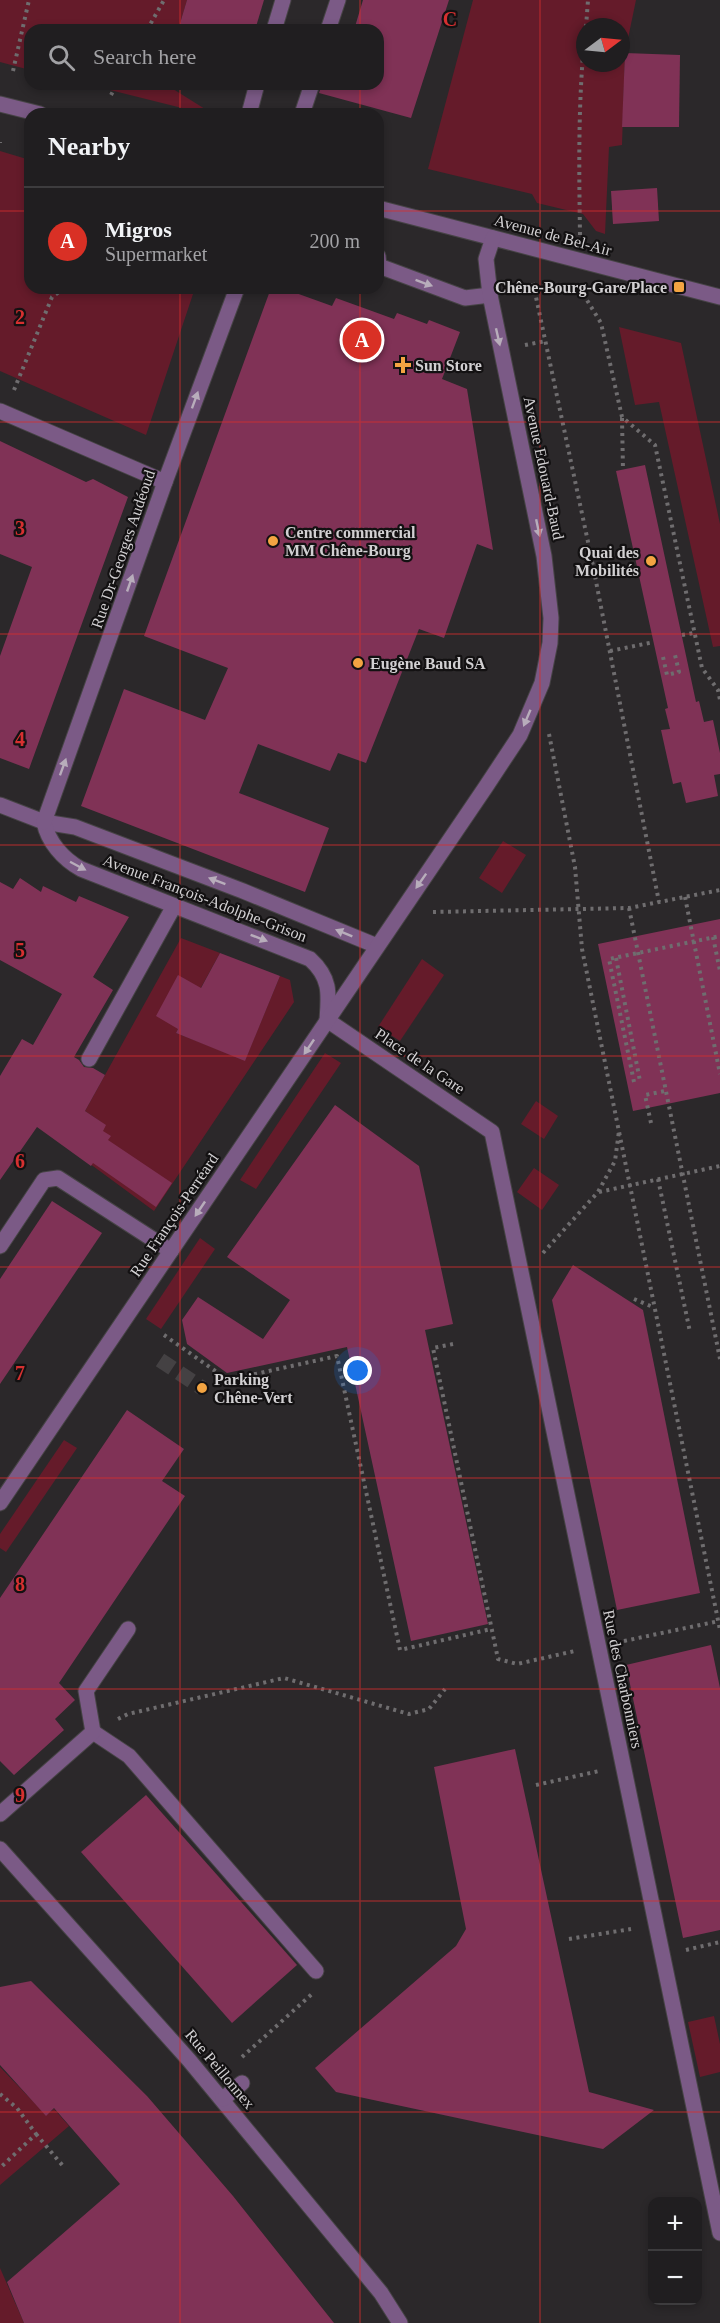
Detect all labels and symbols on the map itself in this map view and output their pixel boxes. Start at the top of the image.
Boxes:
text: C [443,8,457,30]
north arrow [576,18,630,72]
street label: Avenue de Bel-Air [493,211,614,259]
one-way arrow [415,279,433,288]
place label: Chêne-Bourg-Gare/Place [495,279,667,297]
marker: Chêne-Bourg-Gare/Place [672,280,686,294]
text: 2 [15,306,25,328]
pin: A [342,318,382,362]
one-way arrow [494,328,503,347]
place label: Sun Store [415,357,482,374]
marker: Sun Store [396,358,410,372]
one-way arrow [191,391,201,409]
street label: Avenue Edouard-Baud [521,395,567,541]
street label: Rue Dr-Georges Audéoud [88,468,159,631]
text: 3 [15,517,25,539]
one-way arrow [534,519,543,538]
place label: Centre commercial MM Chêne-Bourg [285,524,416,560]
marker: Centre commercial MM Chêne-Bourg [266,534,280,548]
place label: Quai des Mobilités [575,544,639,579]
marker: Quai des Mobilités [644,554,658,568]
one-way arrow [125,574,135,592]
place label: Eugène Baud SA [370,655,486,673]
marker: Eugène Baud SA [351,656,365,670]
one-way arrow [522,709,531,727]
text: 4 [15,728,25,750]
one-way arrow [59,758,69,776]
street label: Avenue François-Adolphe-Grison [100,851,309,946]
one-way arrow [70,861,87,871]
one-way arrow [416,873,427,890]
one-way arrow [208,876,226,886]
one-way arrow [334,928,352,938]
one-way arrow [251,933,269,943]
text: 5 [15,939,25,961]
street label: Place de la Gare [372,1025,468,1097]
one-way arrow [303,1038,314,1055]
text: 6 [15,1150,25,1172]
street label: Rue François-Perréard [127,1150,222,1280]
one-way arrow [194,1200,206,1216]
your location [343,1356,372,1385]
text: 7 [15,1362,25,1384]
place label: Parking Chêne-Vert [214,1371,293,1406]
marker: Parking Chêne-Vert [195,1381,209,1395]
text: 8 [15,1573,25,1595]
street label: Rue des Charbonniers [600,1608,646,1750]
text: 9 [15,1784,25,1806]
street label: Rue Peillonnex [182,2026,258,2112]

